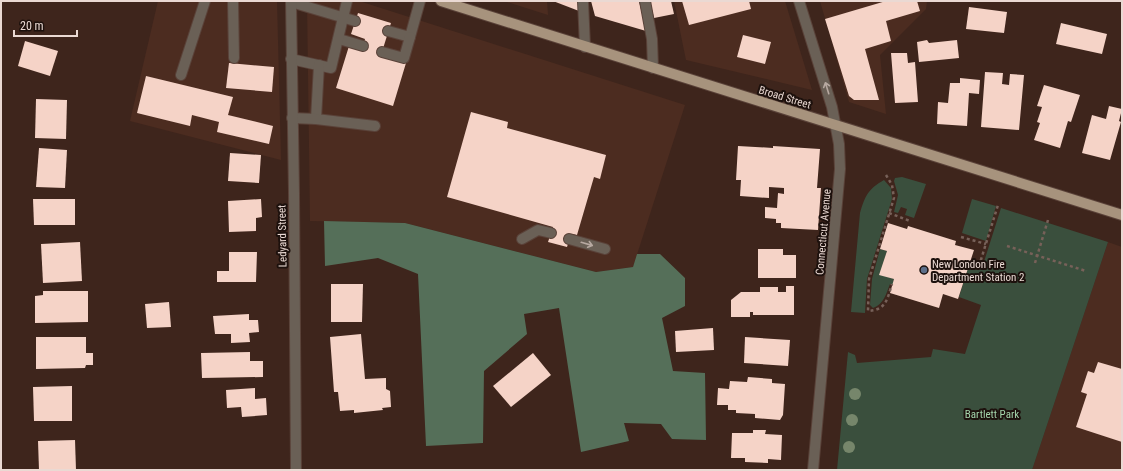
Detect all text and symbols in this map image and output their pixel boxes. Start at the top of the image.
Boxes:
scale bar [14,12,77,38]
text: 20 m [20,19,44,33]
one-way arrow [823,81,830,94]
street label: Broad Street [757,83,812,112]
street label: Connecticut Avenue [813,189,834,276]
street label: Ledyard Street [275,205,290,267]
one-way arrow [580,241,593,248]
place label: New London Fire Department Station 2 [932,258,1024,284]
marker: New London Fire Department Station 2 [919,265,929,275]
park label: Bartlett Park [965,408,1019,421]

